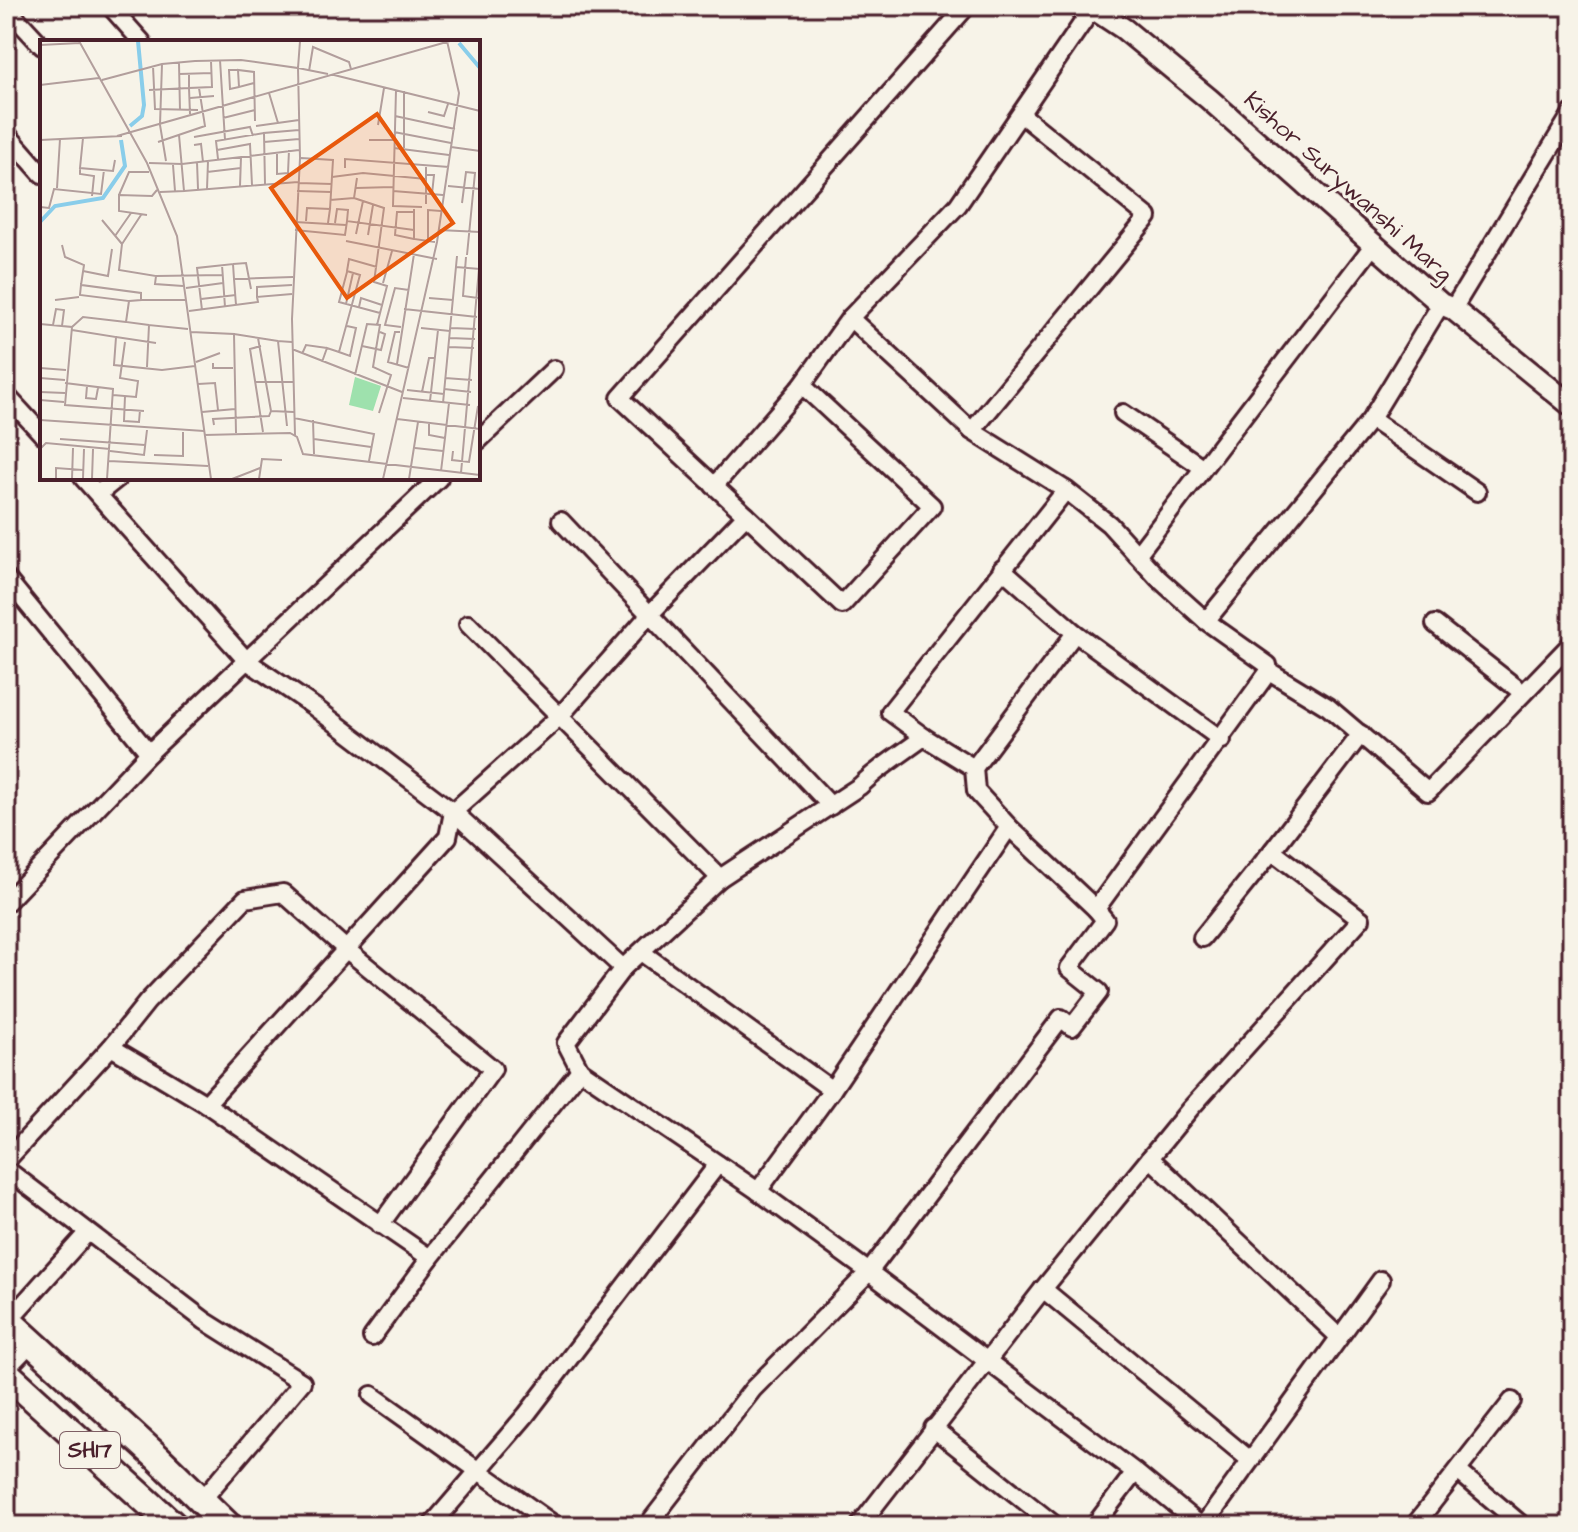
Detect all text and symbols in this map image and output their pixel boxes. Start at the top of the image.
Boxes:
inset map [40,40,480,480]
street label: Kishor Surywanshi Marg [1235,84,1460,291]
road number: SH17 [60,1432,120,1468]

